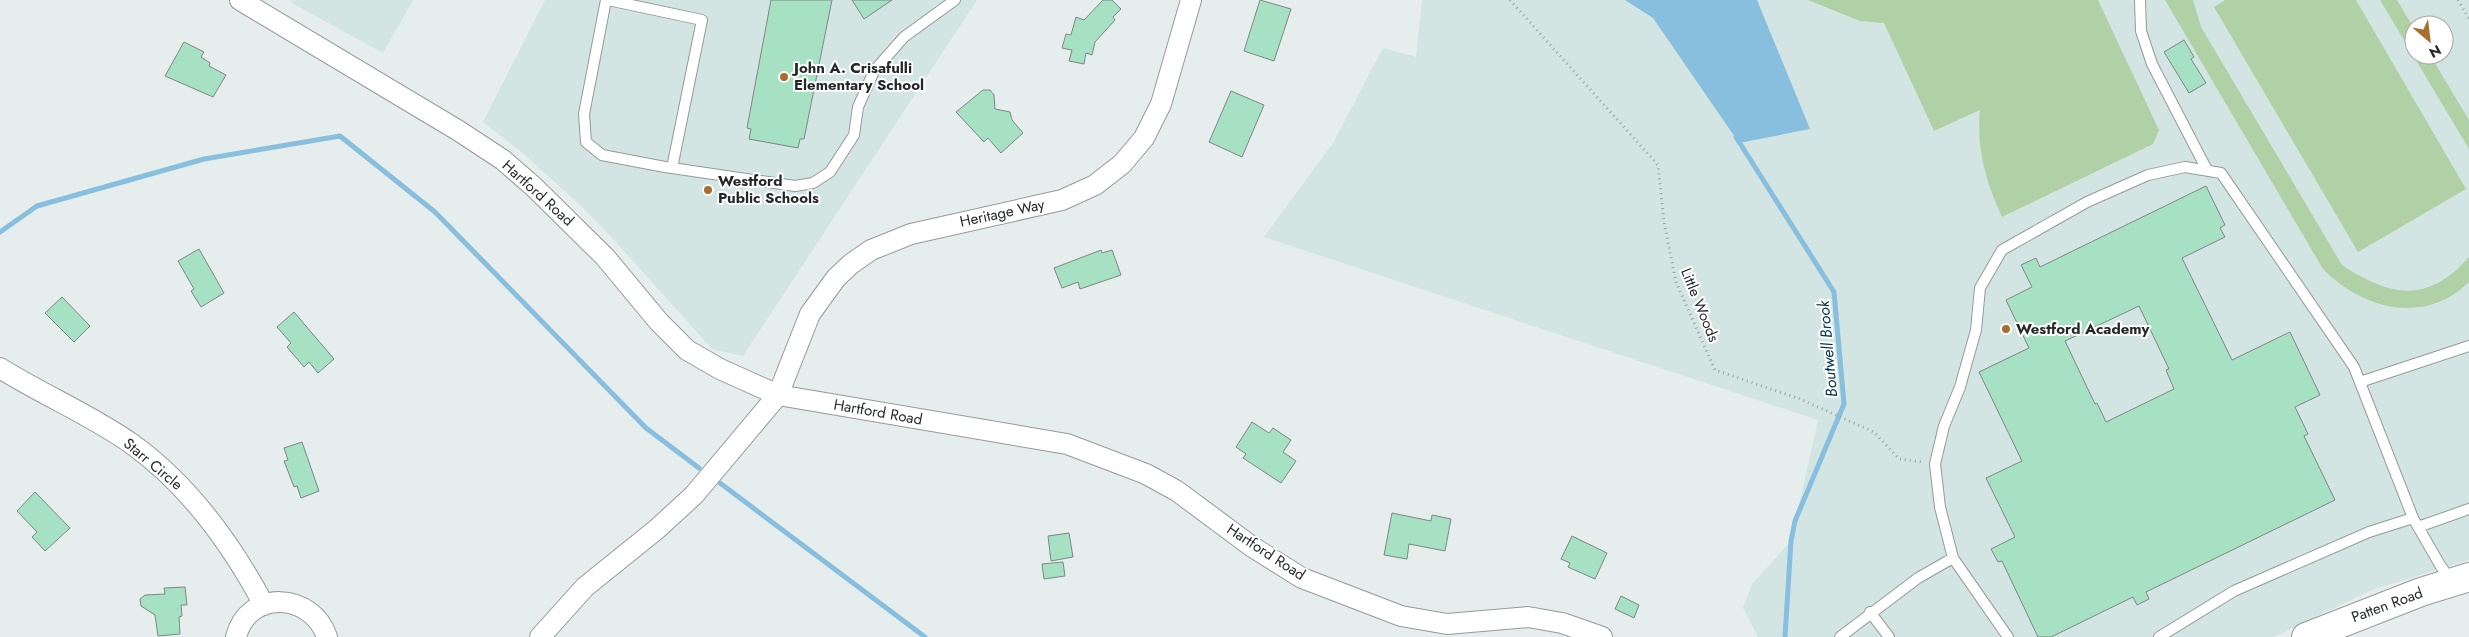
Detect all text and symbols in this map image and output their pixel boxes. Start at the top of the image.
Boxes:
north arrow [2404,15,2454,65]
text: N [2425,40,2445,63]
place label: John A. Crisafulli Elementary School [791,57,924,96]
marker: John A. Crisafulli Elementary School [778,71,790,83]
street label: Hartford Road [497,155,579,231]
place label: Westford Public Schools [718,170,819,209]
marker: Westford Public Schools [702,184,714,196]
street label: Heritage Way [958,193,1047,233]
street label: Little Woods [1675,265,1725,345]
water label: Boutwell Brook [1812,299,1843,398]
place label: Westford Academy [2016,318,2150,340]
marker: Westford Academy [2000,323,2012,335]
street label: Hartford Road [832,393,924,431]
street label: Starr Circle [119,433,188,496]
street label: Hartford Road [1222,518,1310,586]
street label: Patten Road [2348,582,2426,628]

